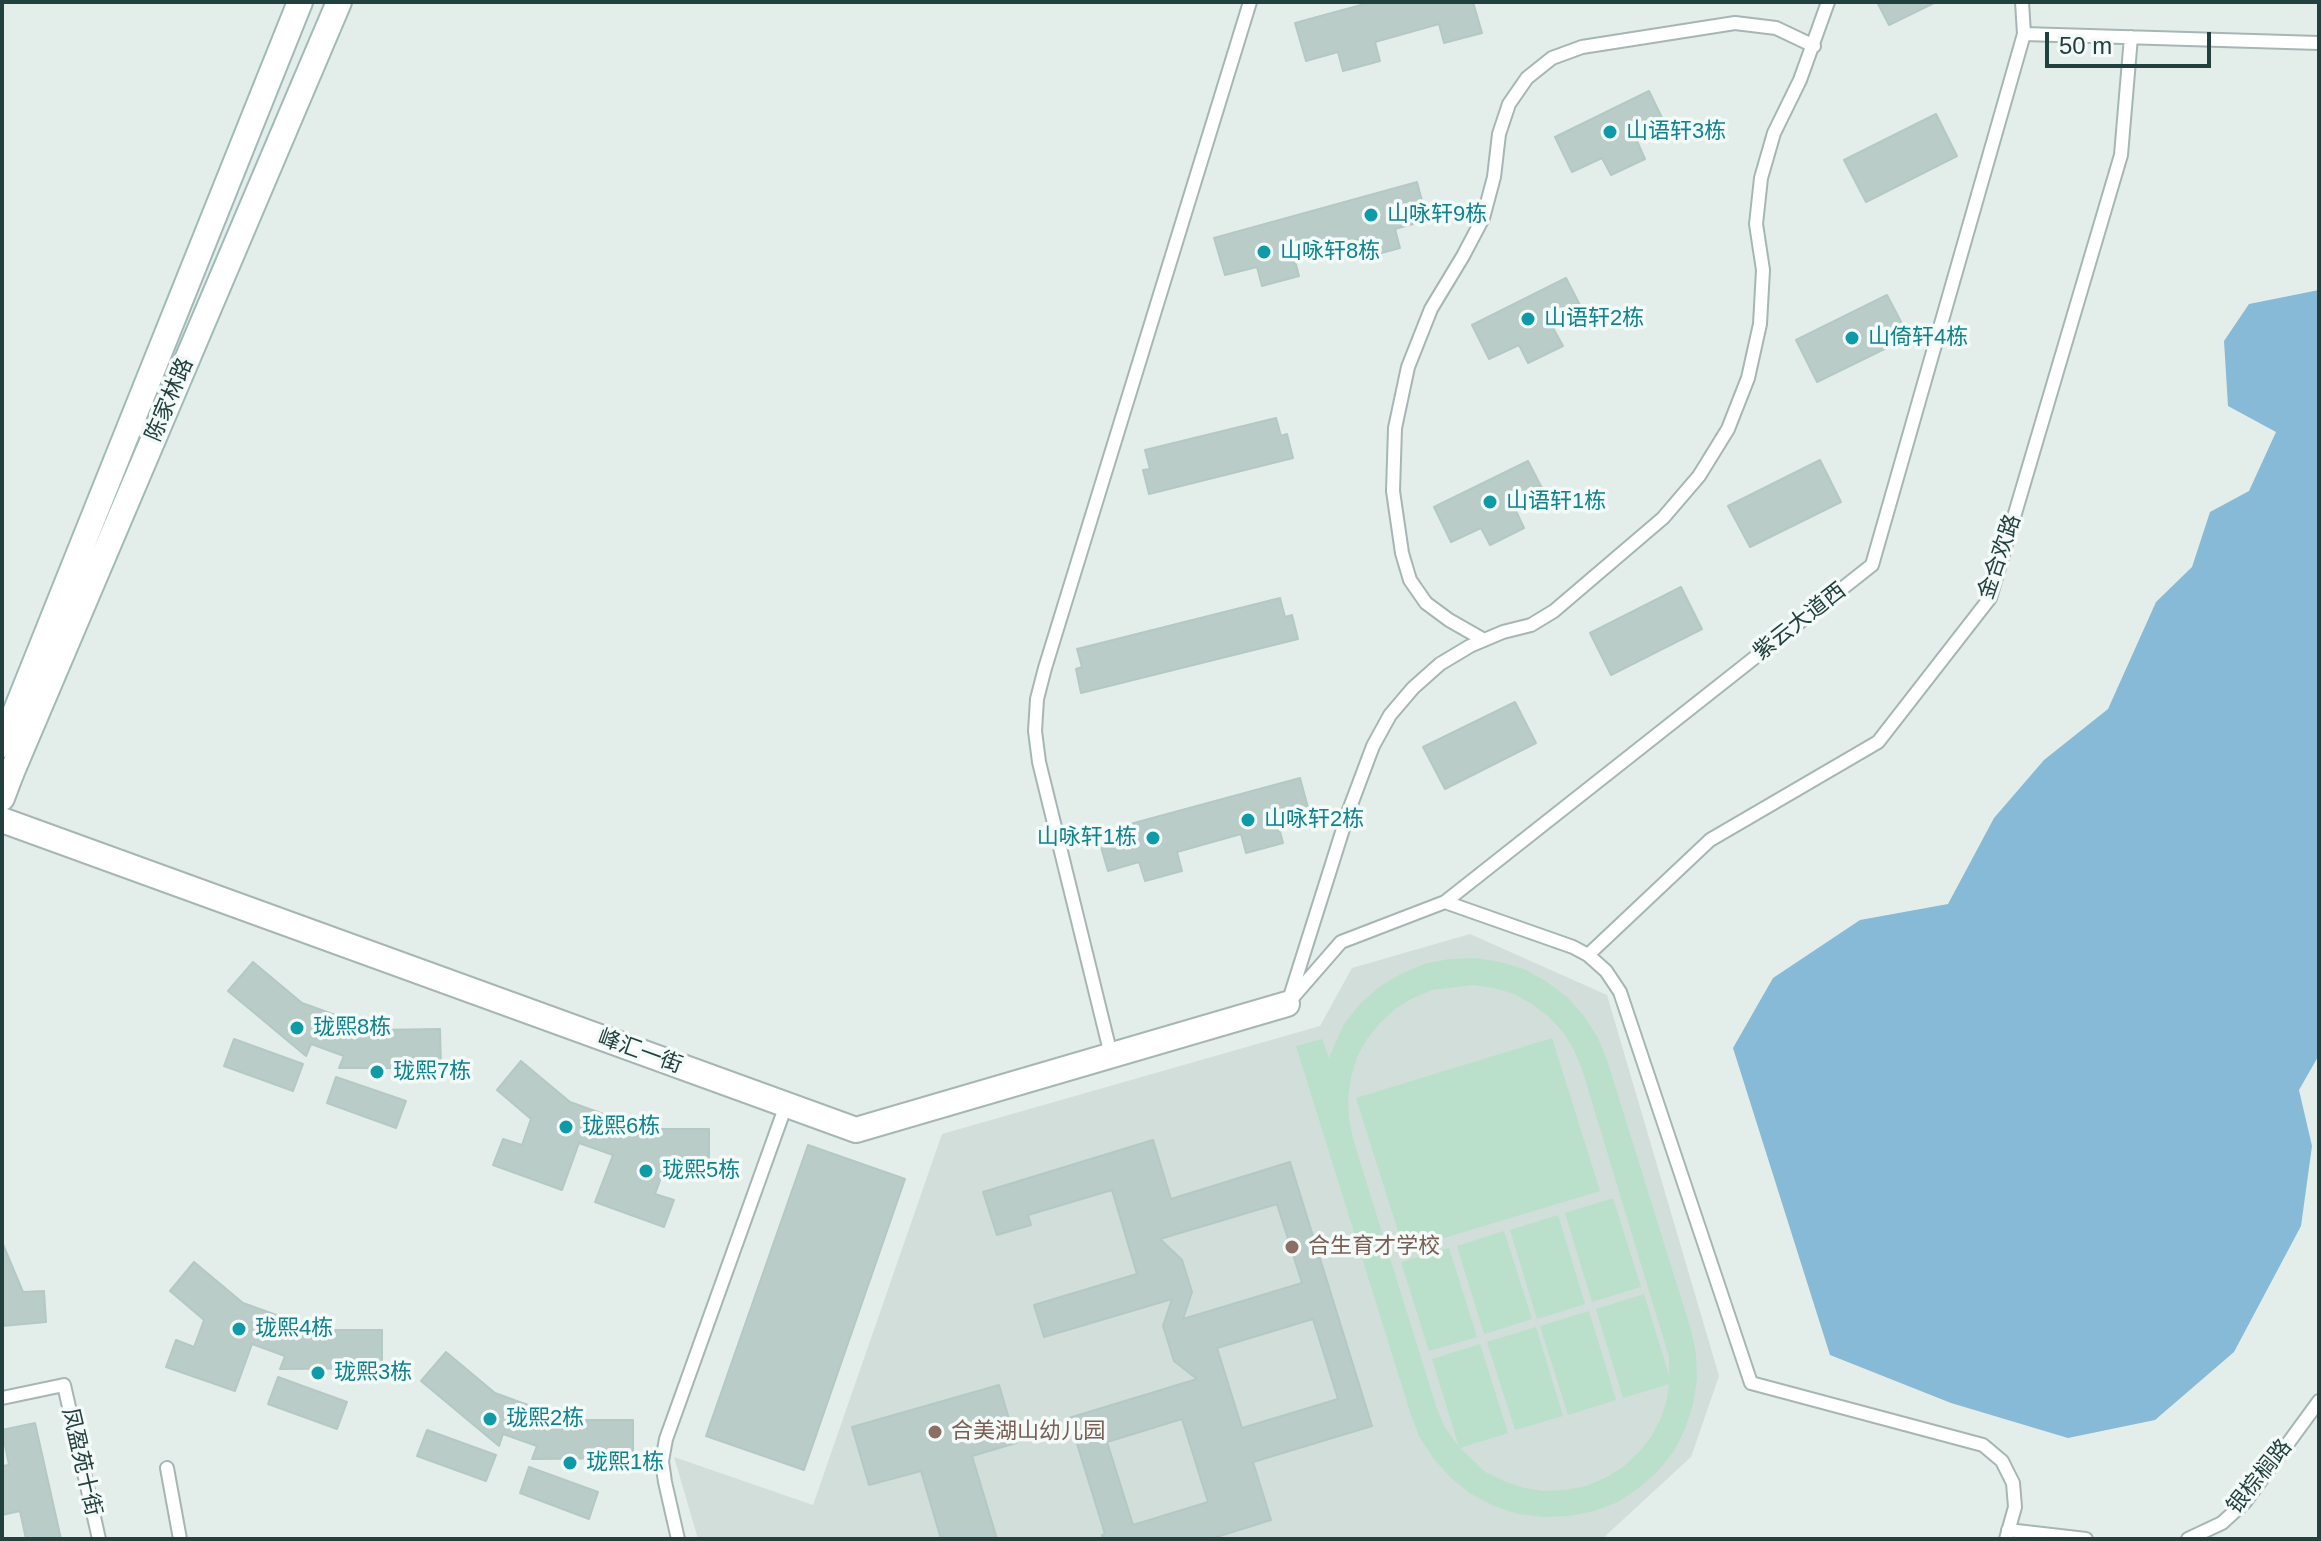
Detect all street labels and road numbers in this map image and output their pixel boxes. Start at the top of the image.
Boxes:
street label: 陈家林路 [141,354,199,446]
street label: 金合欢路 [1973,511,2027,603]
street label: 紫云大道西 [1749,578,1851,666]
street label: 峰汇一街 [594,1025,686,1079]
street label: 凤盈苑十街 [56,1405,106,1519]
street label: 银棕榈路 [2222,1434,2298,1520]

